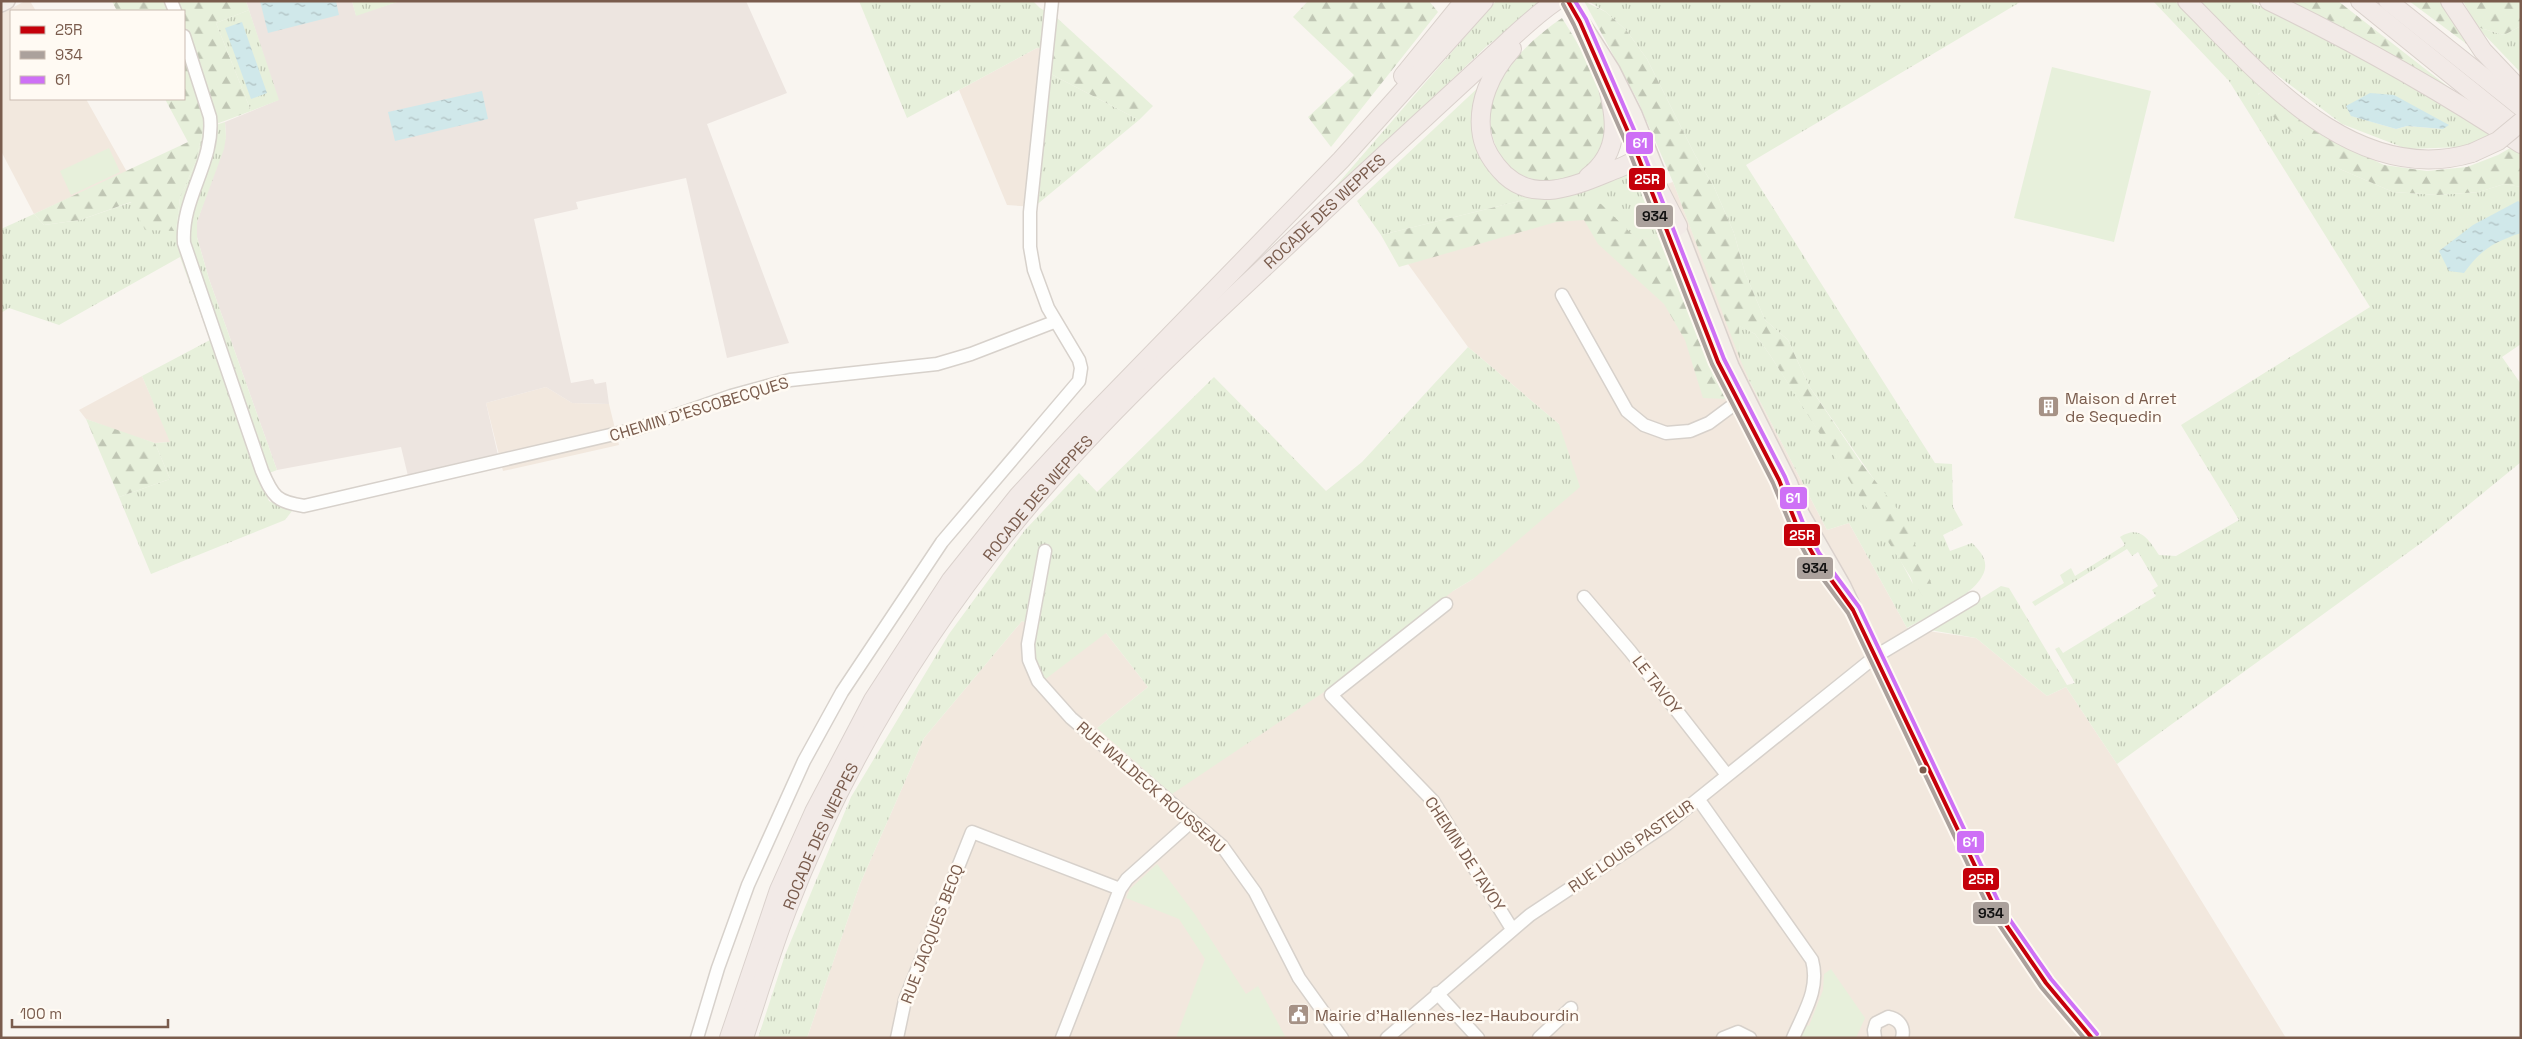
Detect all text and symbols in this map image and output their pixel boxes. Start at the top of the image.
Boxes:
legend [10,10,185,100]
text: 25R [55,20,83,39]
text: 934 [55,45,83,64]
text: 61 [55,70,70,89]
line badge: 61 [1625,131,1654,155]
text: 61 [1633,134,1647,152]
street label: ROCADE DES WEPPES [1259,149,1390,273]
line badge: 25R [1628,167,1666,191]
text: 25R [1634,170,1660,188]
line badge: 934 [1635,204,1674,228]
text: 934 [1642,207,1668,225]
street label: CHEMIN D'ESCOBECQUES [607,372,791,446]
place label: Maison d Arret de Sequedin [2065,388,2177,427]
building icon: Maison d Arret de Sequedin [2037,395,2061,419]
street label: ROCADE DES WEPPES [978,430,1097,565]
line badge: 61 [1779,486,1808,510]
text: 61 [1786,489,1800,507]
line badge: 25R [1783,523,1821,547]
text: 25R [1789,526,1815,544]
line badge: 934 [1796,556,1834,580]
text: 934 [1802,559,1828,577]
street label: LE TAVOY [1628,652,1687,719]
street label: RUE WALDECK ROUSSEAU [1072,717,1230,857]
street label: ROCADE DES WEPPES [778,759,863,913]
unlabelled marker [1918,765,1928,775]
street label: CHEMIN DE TAVOY [1420,793,1510,916]
street label: RUE LOUIS PASTEUR [1564,795,1698,897]
line badge: 61 [1956,830,1985,854]
text: 61 [1963,833,1977,851]
street label: RUE JACQUES BECQ [896,861,968,1007]
line badge: 25R [1962,867,2000,891]
text: 25R [1968,870,1994,888]
line badge: 934 [1972,901,2010,925]
text: 934 [1978,904,2004,922]
scale bar [12,996,169,1028]
public building icon: Mairie d'Hallennes-lez-Haubourdin [1287,1003,1311,1027]
text: 100 m [20,1004,62,1023]
place label: Mairie d'Hallennes-lez-Haubourdin [1315,1005,1579,1026]

